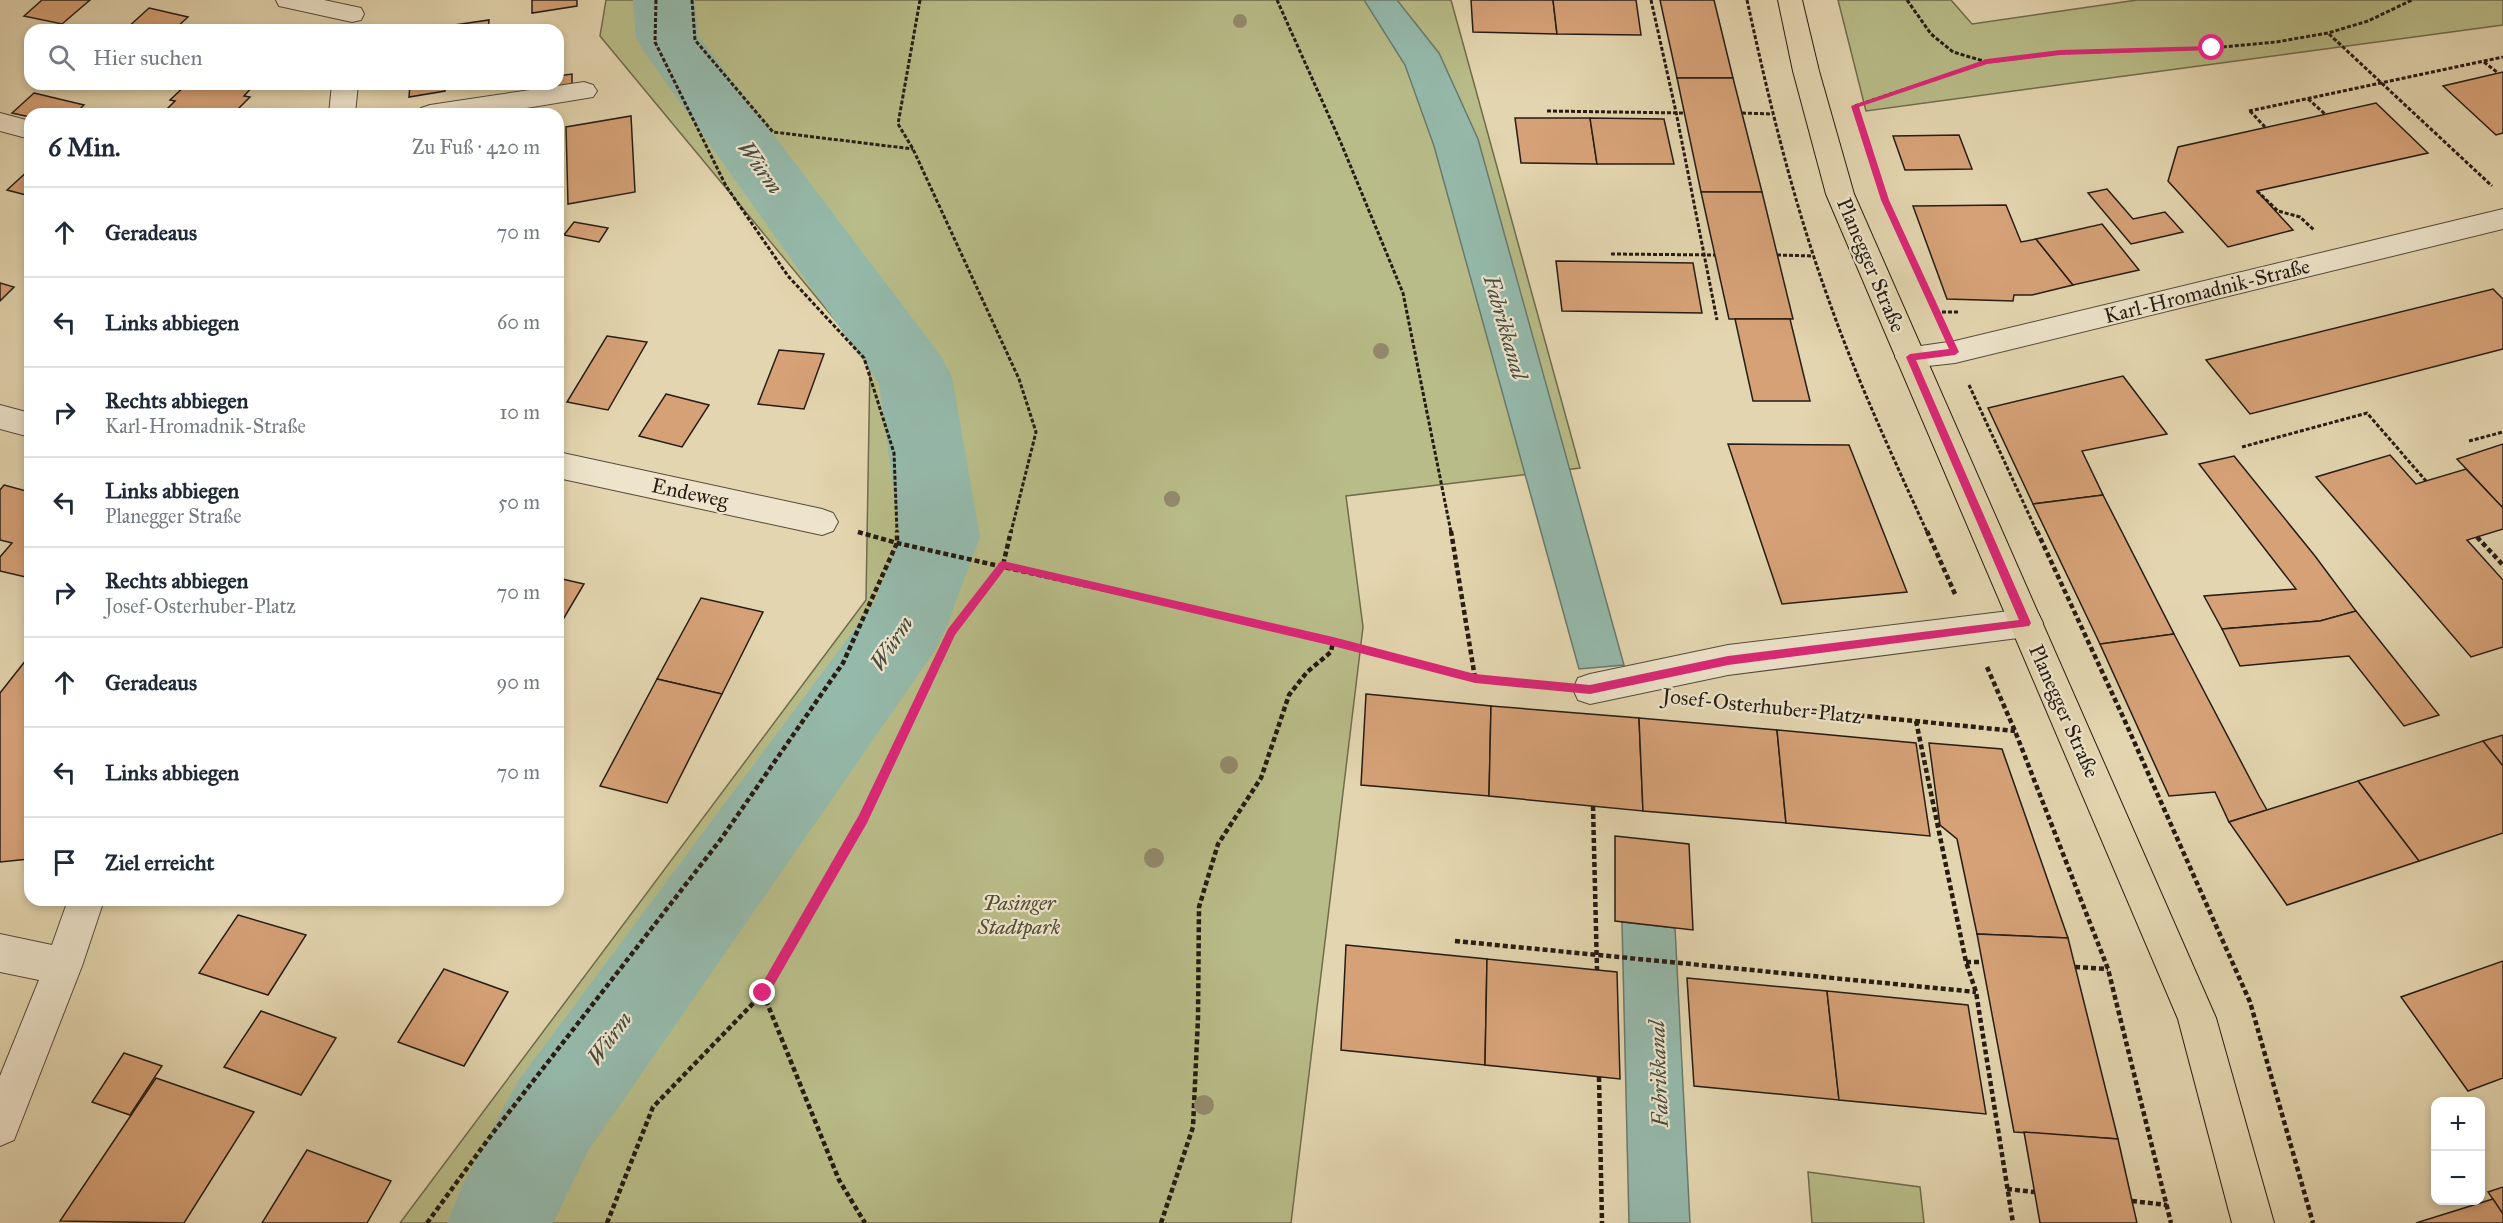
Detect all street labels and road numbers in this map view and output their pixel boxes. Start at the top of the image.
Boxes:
street label: Planegger Straße [1831,194,1911,336]
street label: Karl-Hromadnik-Straße [2102,253,2313,329]
street label: Endeweg [649,472,731,514]
street label: Planegger Straße [2023,640,2105,782]
street label: Josef-Osterhuber-Platz [1659,682,1863,729]

